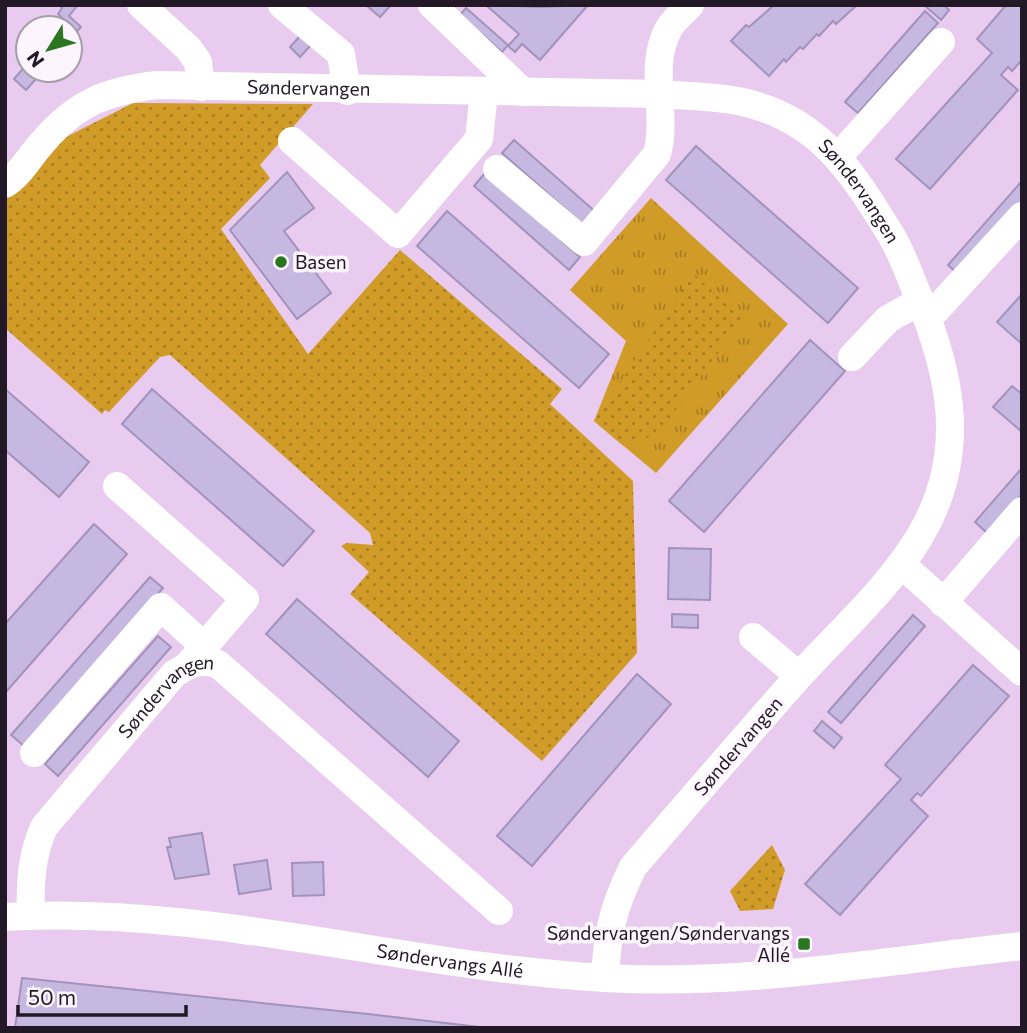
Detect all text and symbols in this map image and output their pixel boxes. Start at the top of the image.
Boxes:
north arrow [14,14,84,84]
text: N [22,47,49,72]
street label: Søndervangen [247,75,371,100]
street label: Søndervangen [814,134,905,247]
place label: Basen [295,250,347,273]
marker: Basen [273,254,289,270]
street label: Søndervangen [113,650,216,742]
street label: Søndervangen [688,692,787,800]
place label: Søndervangen/Søndervangs Allé [547,921,790,966]
marker: Søndervangen/Søndervangs Allé [796,936,812,952]
street label: Søndervangs Allé [375,938,525,982]
scale bar [18,974,186,1018]
text: 50 m [28,984,76,1009]

